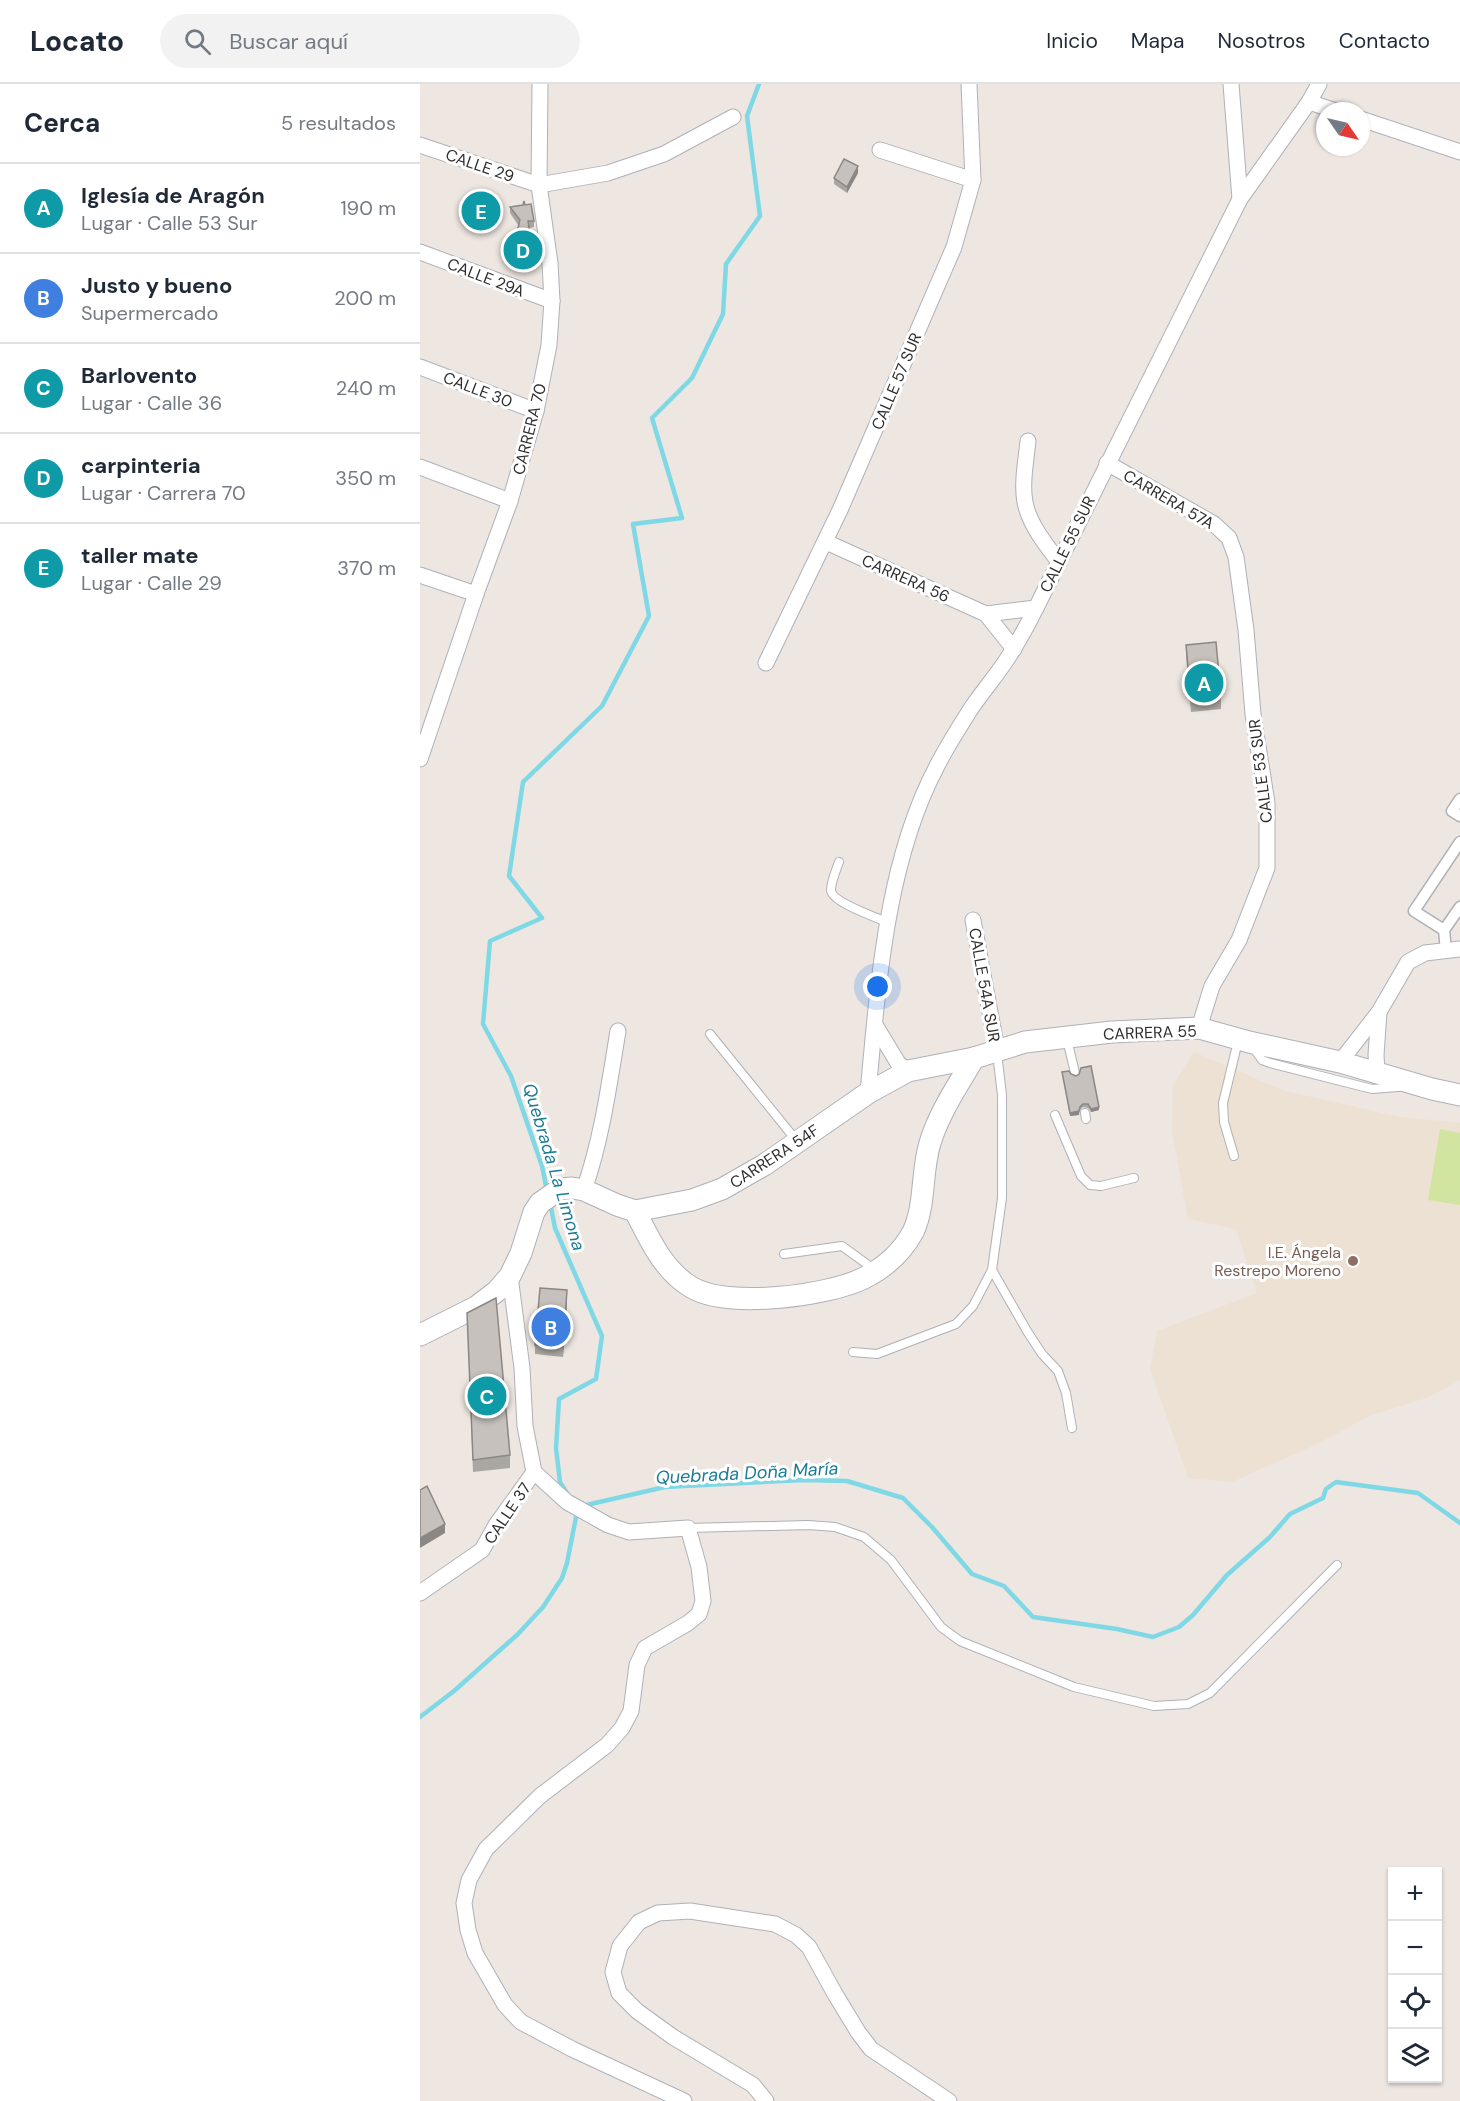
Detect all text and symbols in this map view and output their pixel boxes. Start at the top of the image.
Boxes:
search box [160,14,580,68]
text: Locato [30,23,124,60]
icon: search [181,25,214,58]
text: Buscar aquí [229,27,348,56]
text: Inicio [1046,27,1098,55]
text: Mapa [1131,27,1185,55]
text: Nosotros [1218,27,1306,55]
text: Contacto [1339,27,1430,55]
north arrow [1316,102,1370,156]
text: Cerca [24,106,100,140]
text: 5 resultados [281,110,396,136]
street label: CALLE 29 [443,144,517,187]
text: Iglesía de Aragón [81,181,265,210]
pin: E [462,188,500,234]
text: A [36,195,51,221]
text: 190 m [340,195,396,221]
text: Lugar · Calle 53 Sur [81,210,258,236]
pin: D [504,228,542,272]
street label: CALLE 29A [444,253,528,302]
text: Justo y bueno [81,271,232,300]
text: B [37,285,50,311]
text: 200 m [334,285,396,311]
text: Supermercado [81,300,218,326]
street label: CALLE 57 SUR [867,329,926,433]
text: Barlovento [81,361,197,390]
street label: CALLE 30 [440,367,515,412]
text: C [36,375,51,401]
text: 240 m [336,375,396,401]
street label: CARRERA 70 [508,381,551,477]
text: Lugar · Calle 36 [81,390,222,416]
text: carpinteria [81,451,201,480]
text: D [36,465,51,491]
text: 350 m [335,465,396,491]
street label: CARRERA 57A [1120,465,1218,534]
text: Lugar · Carrera 70 [81,480,246,506]
street label: CALLE 55 SUR [1035,492,1100,596]
text: taller mate [81,541,199,570]
street label: CARRERA 56 [859,550,953,607]
text: E [38,555,49,581]
text: 370 m [337,555,396,581]
text: Lugar · Calle 29 [81,570,222,596]
pin: A [1184,660,1224,706]
street label: CALLE 53 SUR [1244,718,1277,824]
street label: CALLE 54A SUR [964,926,1005,1044]
your location [863,972,892,1001]
street label: CARRERA 55 [1103,1020,1197,1045]
water label: Quebrada La Limona [517,1080,591,1254]
street label: CARRERA 54F [726,1120,823,1193]
place label: I.E. Ángela Restrepo Moreno [1214,1242,1341,1281]
marker: I.E. Ángela Restrepo Moreno [1346,1254,1360,1268]
pin: B [532,1304,570,1350]
pin: C [468,1374,506,1418]
water label: Quebrada Doña María [655,1456,839,1490]
street label: CALLE 37 [479,1479,536,1548]
map controls [1388,1867,1442,2083]
button: + [1388,1867,1442,1921]
button: − [1388,1921,1442,1975]
button: locate [1388,1975,1442,2029]
button: layers [1388,2029,1442,2083]

